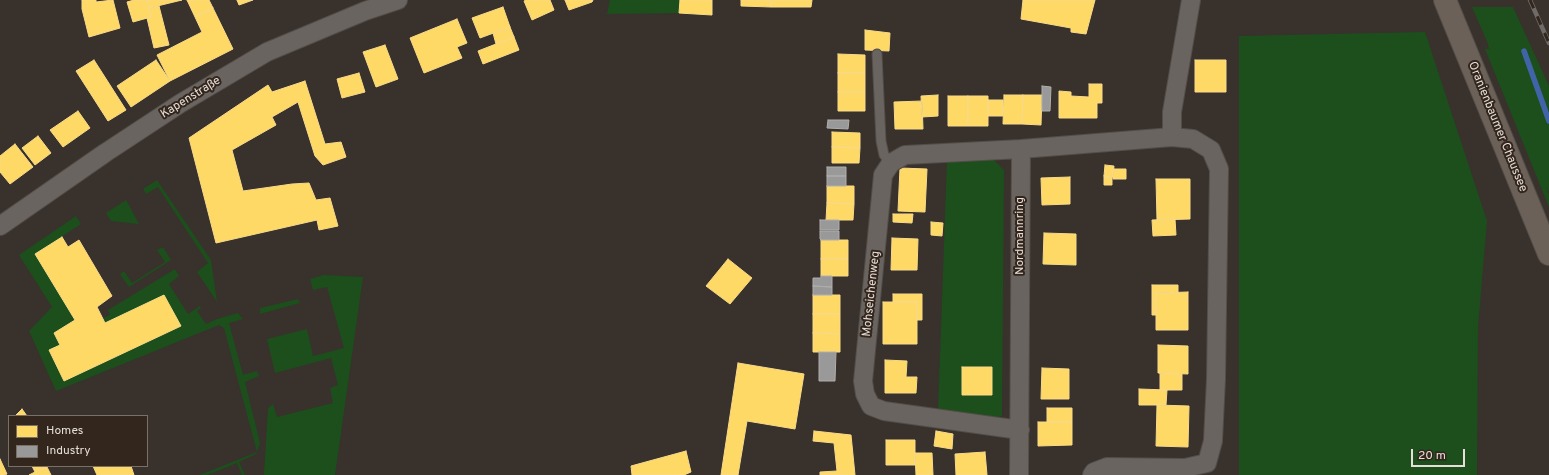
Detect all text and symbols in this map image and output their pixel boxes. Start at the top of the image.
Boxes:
street label: Oranienbaumer Chaussee [1464,60,1530,194]
street label: Kapenstraße [158,74,224,122]
street label: Nordmannring [1014,197,1028,275]
street label: Mohseichenweg [860,250,884,338]
legend [8,415,148,467]
text: Homes [46,423,83,439]
scale bar [1413,441,1467,467]
text: Industry [46,443,91,459]
text: 20 m [1418,448,1446,464]

